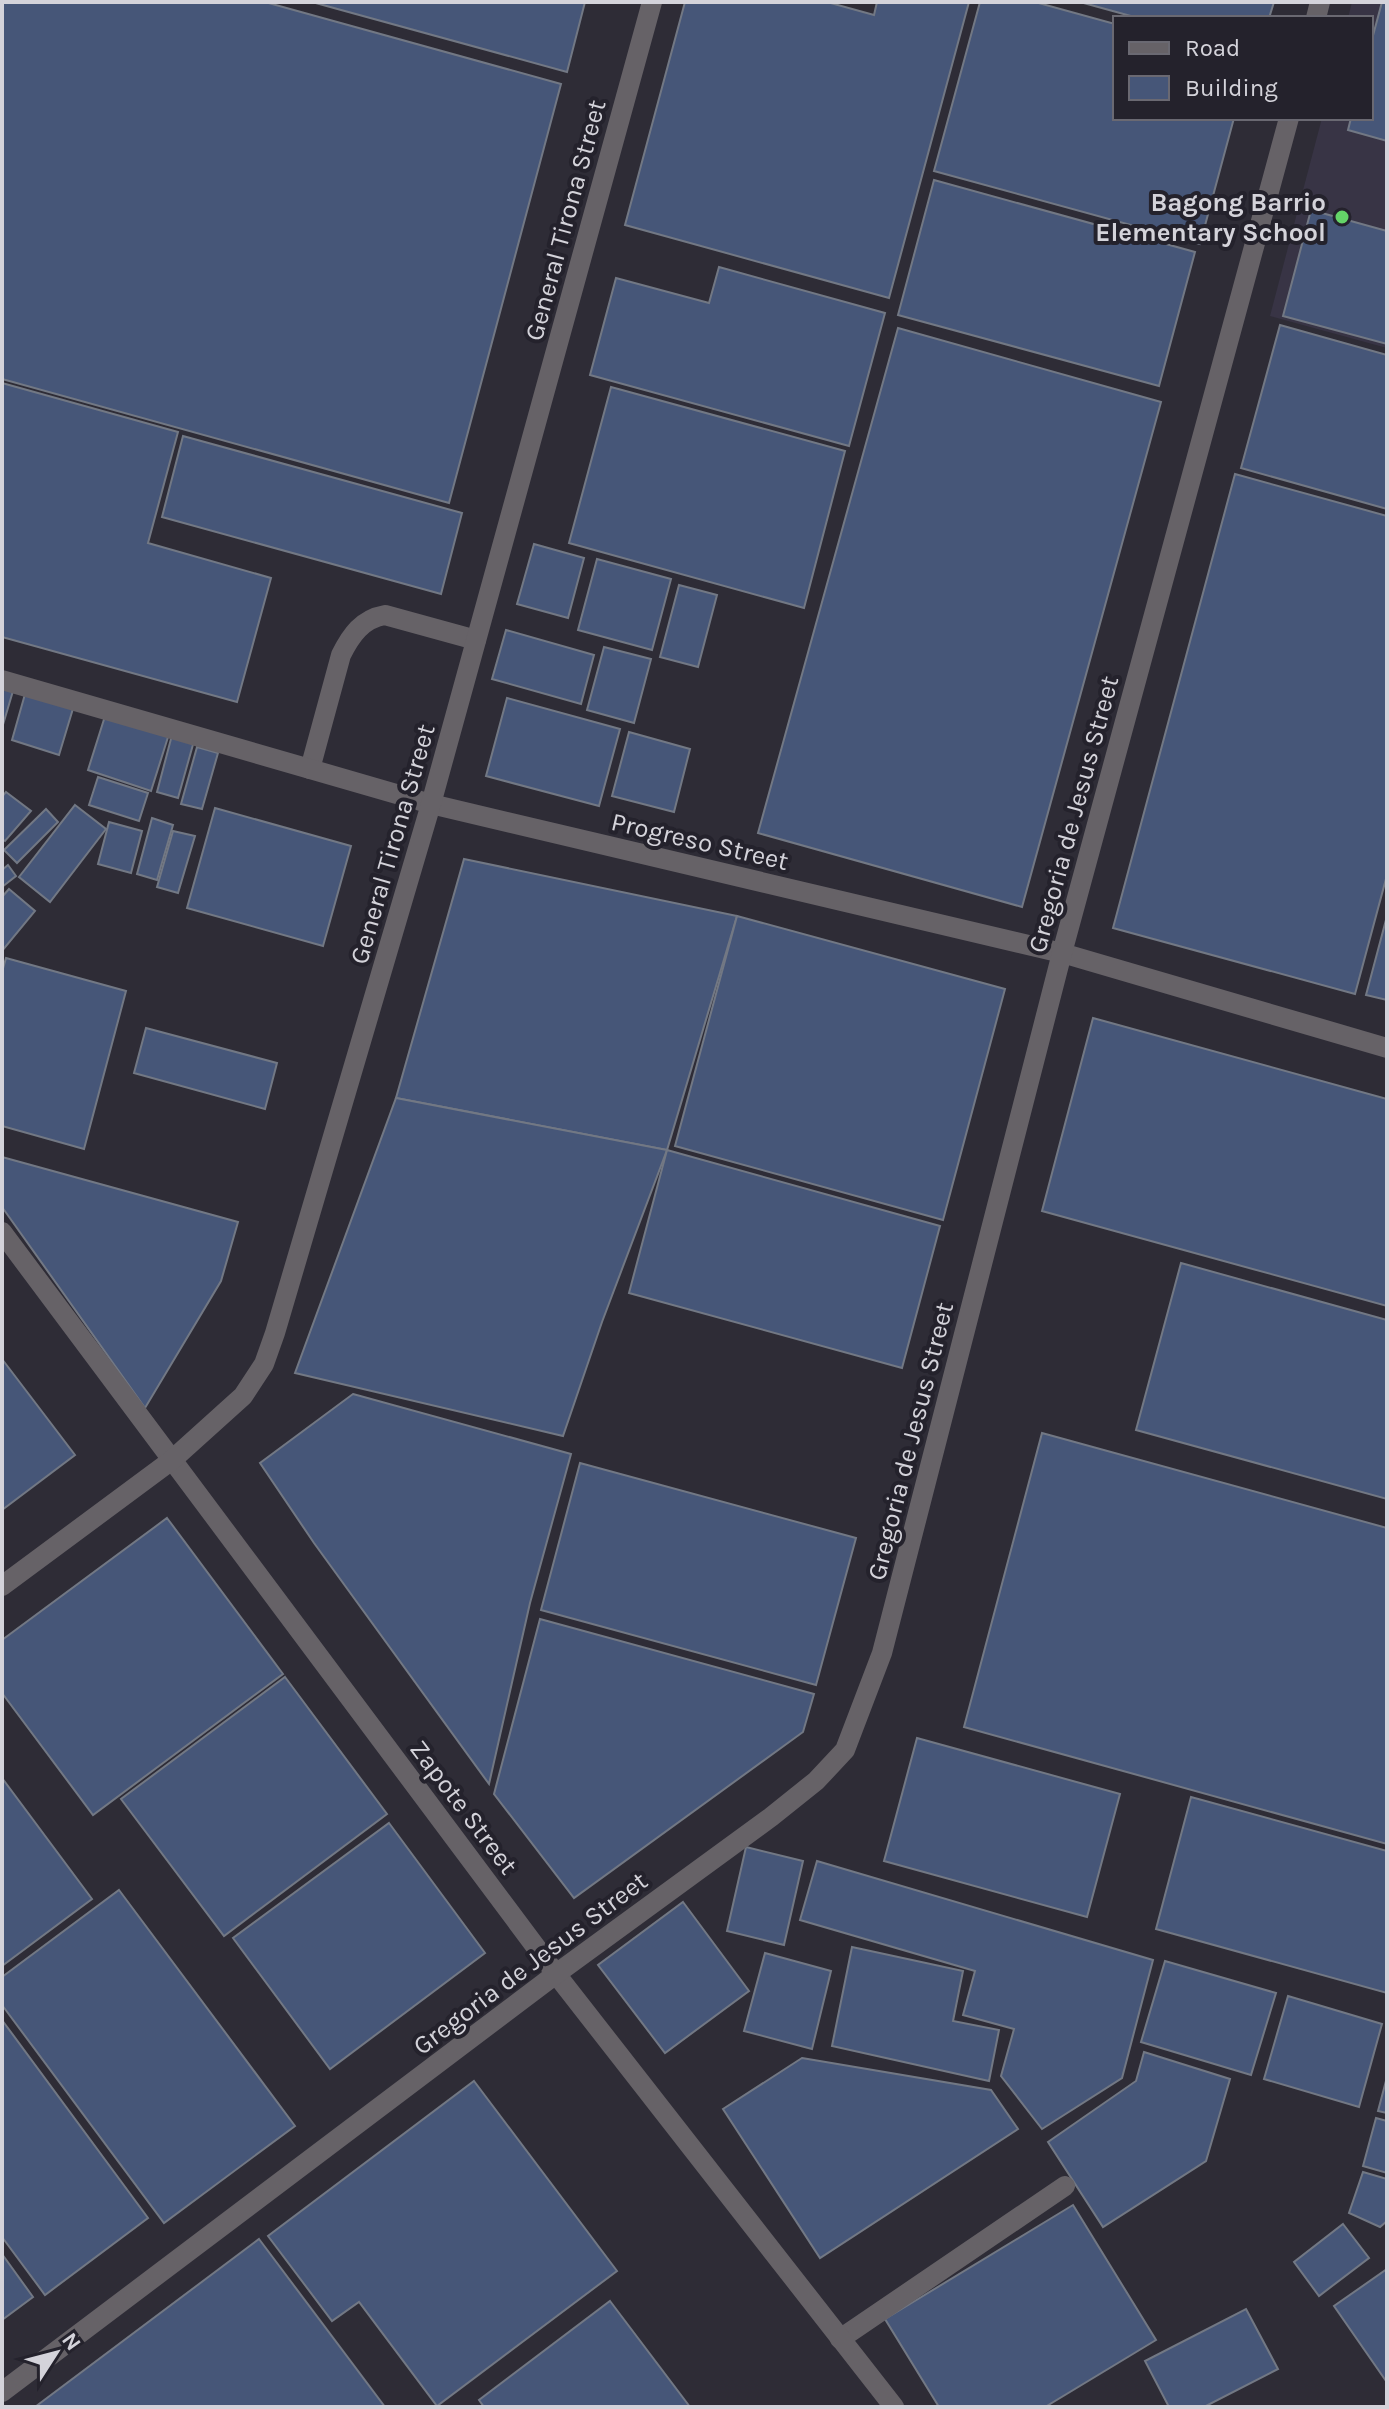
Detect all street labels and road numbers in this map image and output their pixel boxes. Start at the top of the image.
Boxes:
street label: General Tirona Street [518,96,613,344]
street label: Gregoria de Jesus Street [1022,672,1125,956]
street label: General Tirona Street [343,720,442,968]
street label: Progreso Street [608,806,792,877]
street label: Gregoria de Jesus Street [861,1299,960,1583]
street label: Zapote Street [403,1734,524,1881]
street label: Gregoria de Jesus Street [407,1865,654,2062]

